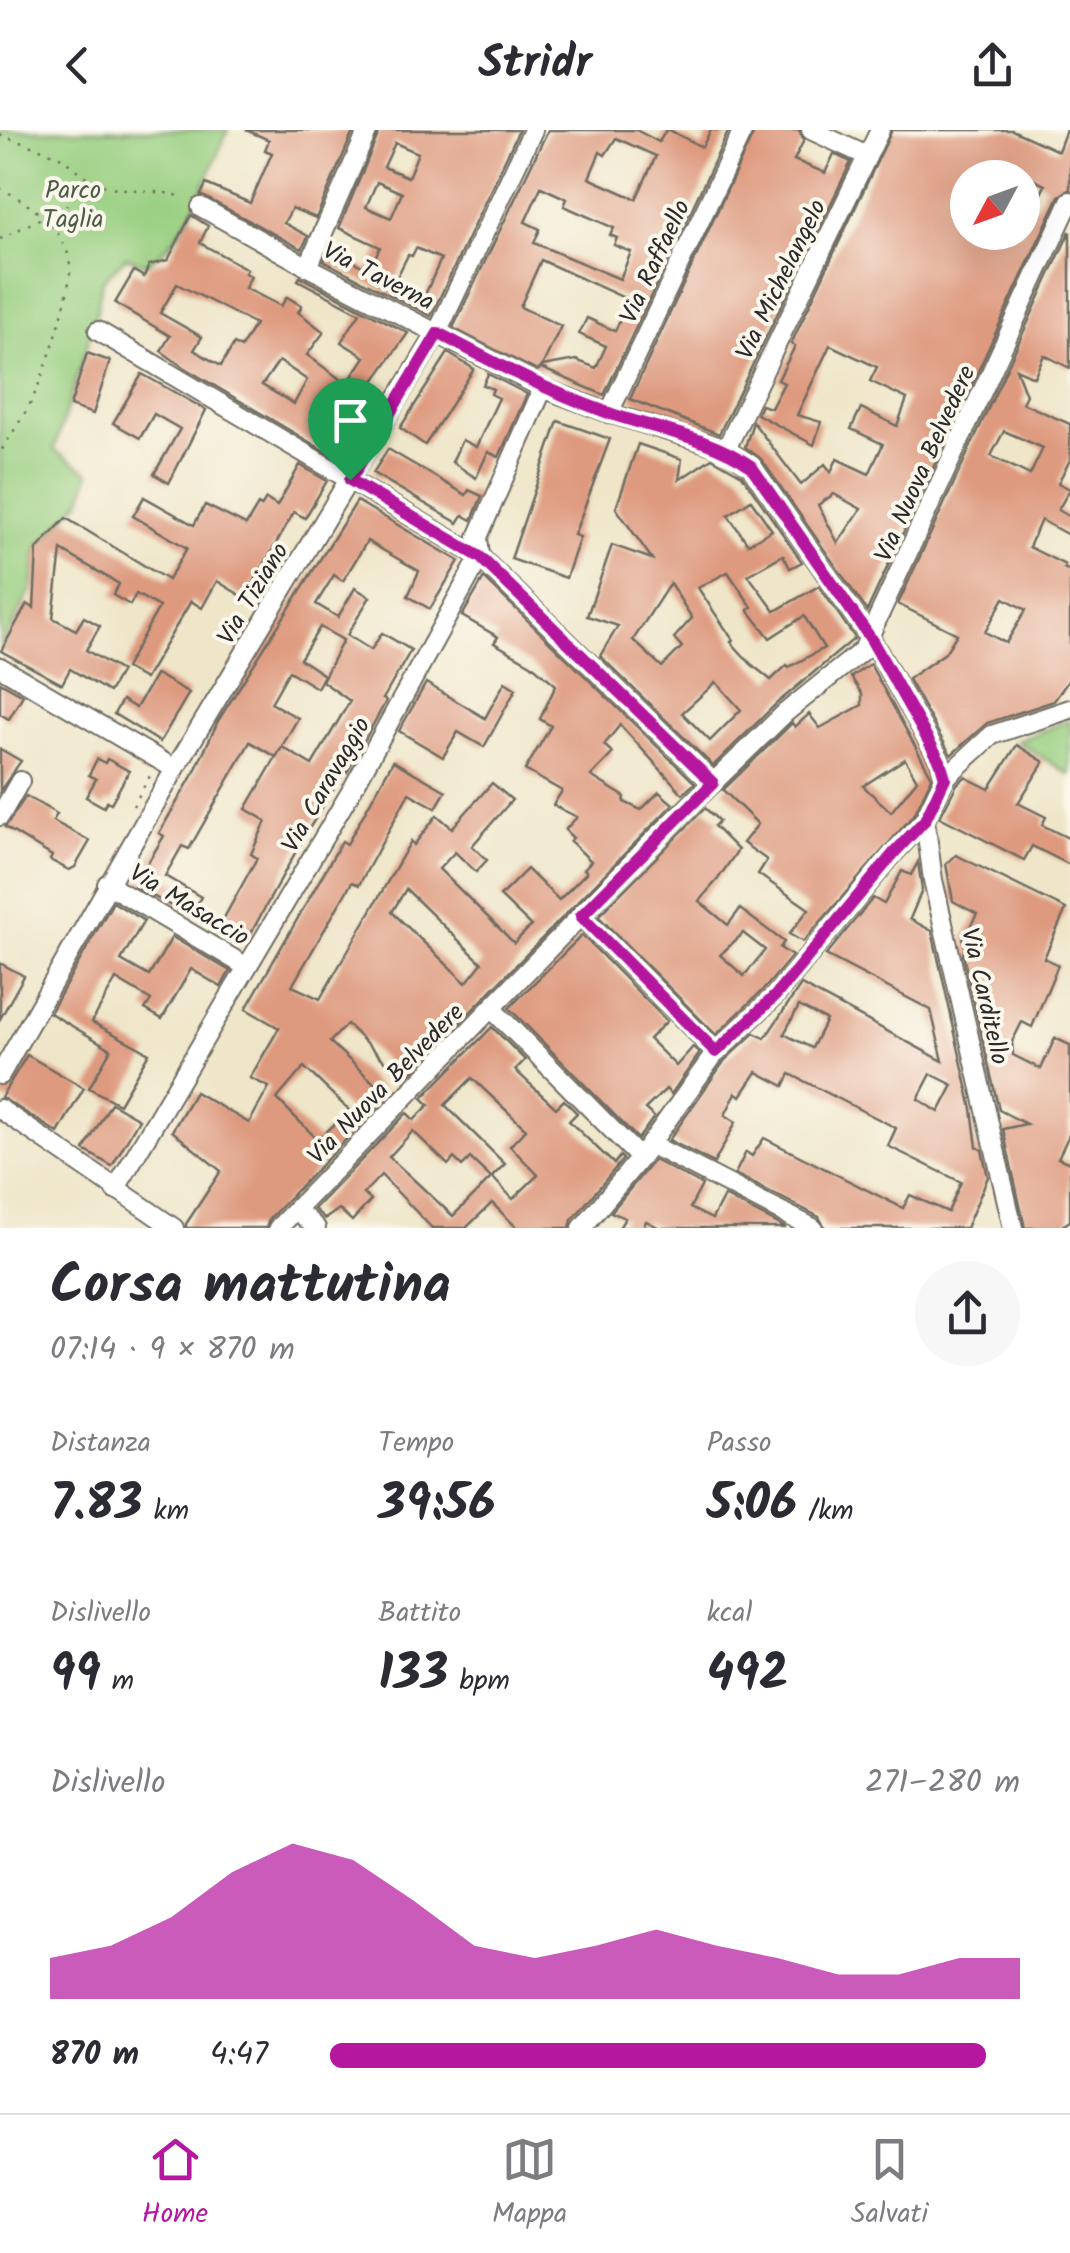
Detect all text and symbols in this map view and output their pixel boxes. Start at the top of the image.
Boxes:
text: Stridr [478,29,592,101]
icon: back [50,38,105,93]
icon: share [965,38,1020,93]
north arrow [950,160,1040,250]
map controls [950,160,1040,250]
park label: Parco Taglia [43,171,103,240]
street label: Via Raffaello [610,193,702,330]
street label: Via Michelangelo [726,193,838,367]
street label: Via Taverna [315,231,441,322]
street label: Via Nuova Belvedere [864,359,987,569]
pin [308,378,393,481]
icon: arrive [323,393,378,448]
street label: Via Tiziano [207,535,300,653]
street label: Via Caravaggio [272,710,382,860]
street label: Via Masaccio [121,854,257,957]
street label: Via Carditello [949,924,1019,1069]
street label: Via Nuova Belvedere [298,994,474,1175]
text: Corsa mattutina [50,1244,451,1331]
button: share [915,1261,1020,1366]
text: 07:14 · 9 × 870 m [50,1325,295,1376]
text: Distanza [50,1421,151,1466]
text: Tempo [378,1421,454,1466]
text: Passo [707,1421,772,1466]
text: 7.83 [50,1466,142,1546]
text: 39:56 [378,1466,496,1546]
text: 5:06 [707,1466,797,1546]
text: km [142,1489,189,1534]
text: /km [797,1489,854,1534]
text: Dislivello [50,1591,151,1636]
text: Battito [378,1591,461,1636]
text: kcal [707,1591,752,1636]
text: 99 [50,1636,101,1716]
text: 133 [378,1636,448,1716]
text: 492 [707,1636,788,1716]
text: m [101,1659,134,1704]
text: bpm [448,1659,510,1704]
text: Dislivello [50,1758,165,1809]
text: 271–280 m [865,1758,1020,1809]
text: 870 m [50,2030,139,2081]
text: 4:47 [210,2030,268,2081]
tab: Home [142,2132,208,2237]
tab: Mappa [492,2132,567,2237]
tab: Salvati [851,2132,928,2237]

